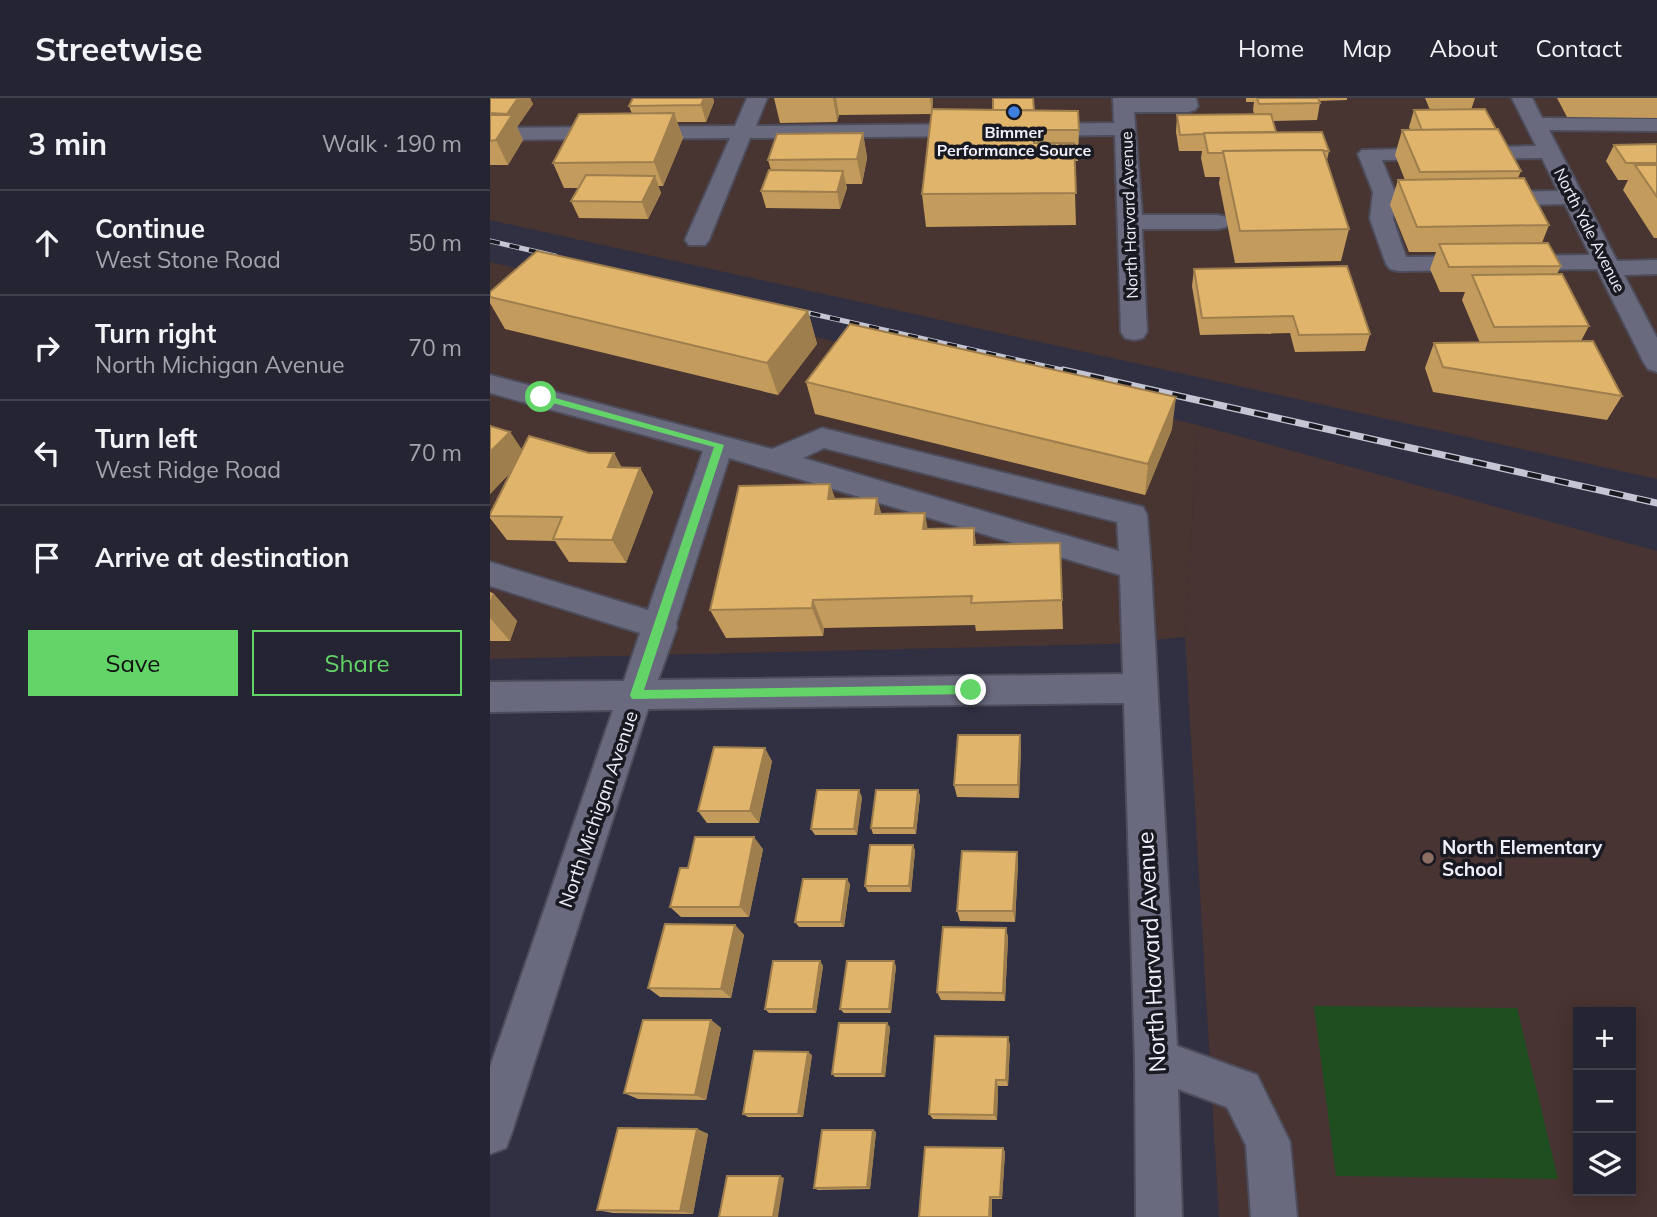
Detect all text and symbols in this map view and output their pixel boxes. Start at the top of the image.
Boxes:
text: Streetwise [35,28,203,69]
text: Home [1238,33,1304,63]
text: Map [1342,33,1392,63]
text: About [1430,33,1498,63]
text: Contact [1536,33,1622,63]
marker: Bimmer Performance Source [1006,104,1022,120]
place label: Bimmer Performance Source [937,122,1091,160]
text: 3 min [28,125,107,163]
text: Walk · 190 m [322,129,462,158]
street label: North Harvard Avenue [1116,131,1142,299]
street label: North Yale Avenue [1550,164,1630,296]
text: Continue [95,212,205,245]
icon: ahead [28,224,66,262]
text: 50 m [408,228,462,257]
text: West Stone Road [95,245,281,274]
text: Turn right [95,317,216,350]
icon: right [28,329,66,367]
text: 70 m [408,333,462,362]
text: North Michigan Avenue [95,350,345,379]
route start [525,381,556,412]
text: Turn left [95,422,197,455]
icon: left [28,434,66,472]
text: 70 m [408,438,462,467]
text: West Ridge Road [95,455,281,484]
icon: arrive [28,539,66,577]
text: Arrive at destination [95,541,350,574]
button: Save [28,630,238,696]
button: Share [252,630,462,696]
route end [955,674,986,705]
street label: North Michigan Avenue [553,708,643,910]
street label: North Harvard Avenue [1130,831,1172,1073]
place label: North Elementary School [1442,835,1603,881]
marker: North Elementary School [1420,850,1436,866]
map controls [1573,1007,1636,1196]
button: + [1573,1007,1636,1070]
button: − [1573,1070,1636,1133]
button: layers [1573,1133,1636,1196]

